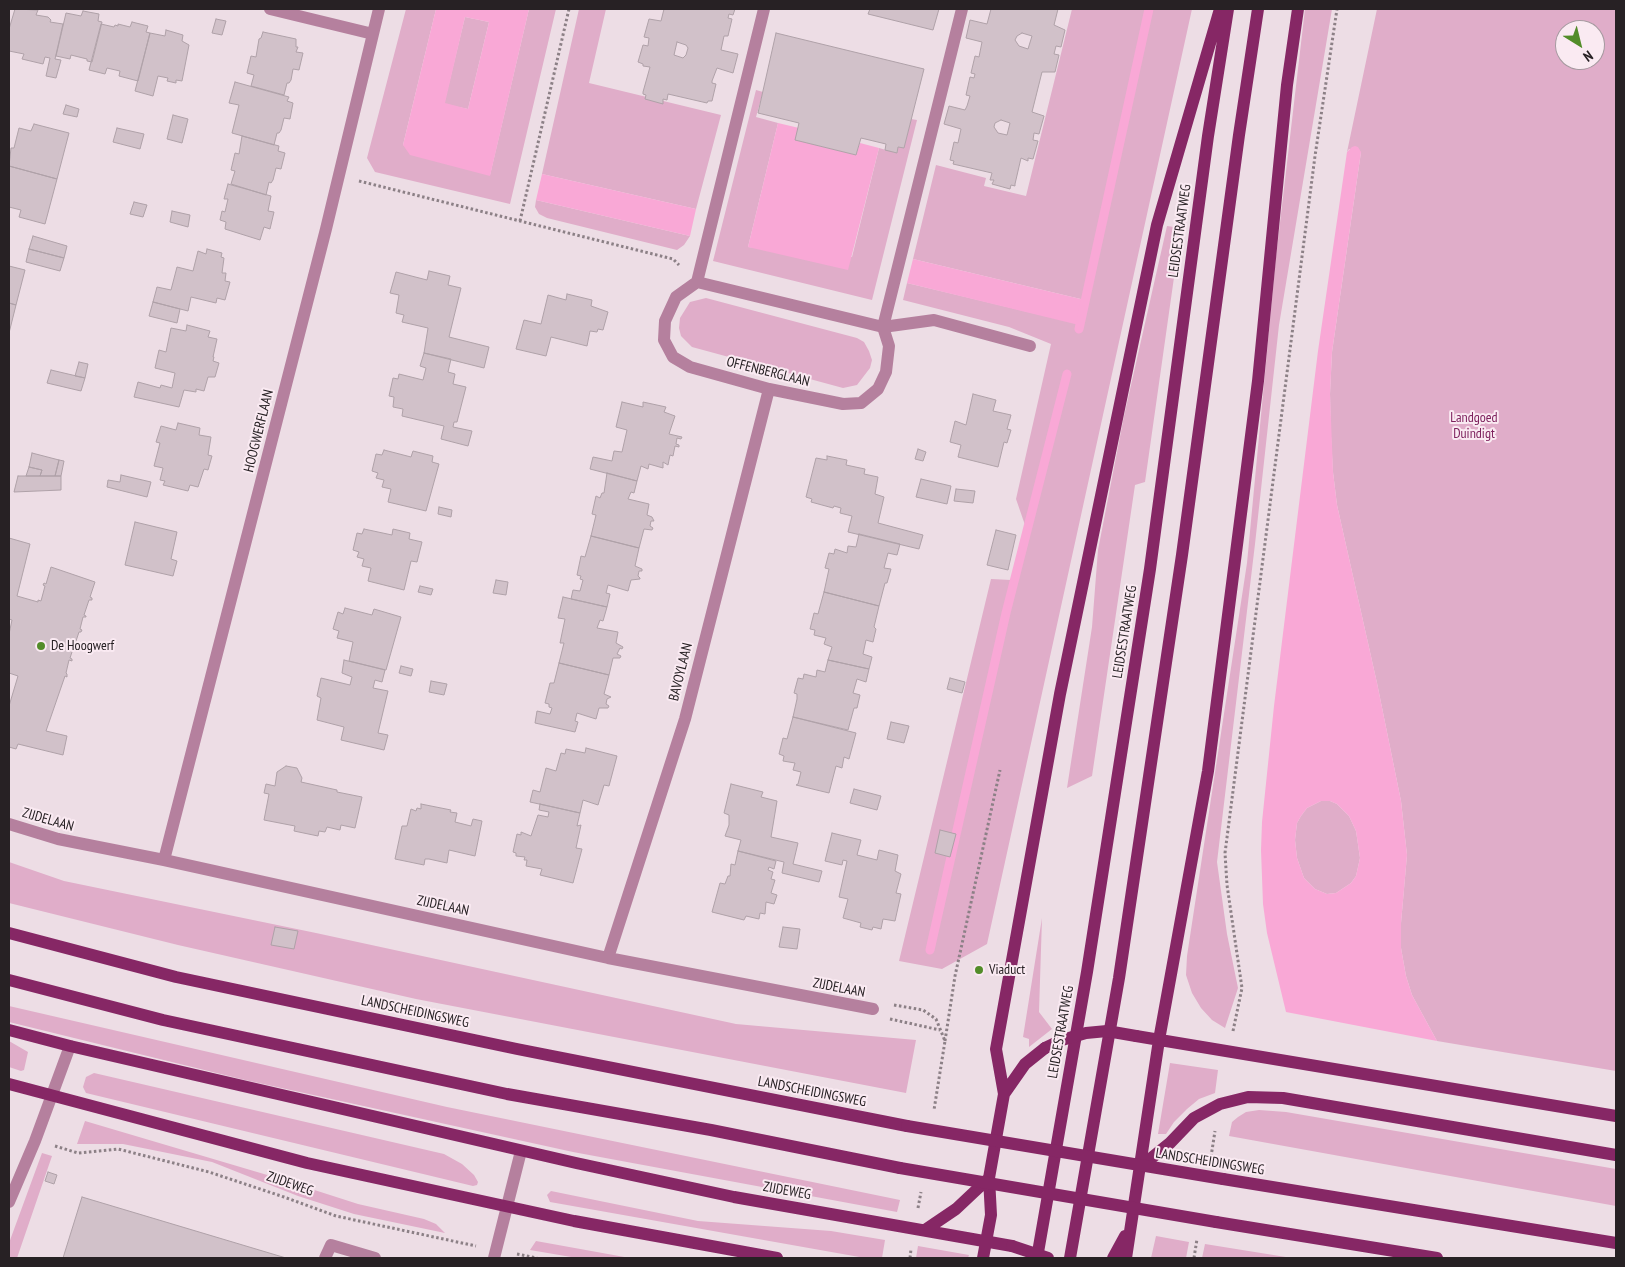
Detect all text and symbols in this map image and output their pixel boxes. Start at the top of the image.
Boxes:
north arrow [1555,20,1605,70]
text: N [1580,47,1597,66]
street label: LEIDSESTRAATWEG [1165,183,1195,279]
street label: OFFENBERGLAAN [725,354,811,390]
street label: HOOGWERFLAAN [241,388,277,474]
park label: Landgoed Duindigt [1450,410,1498,442]
street label: LEIDSESTRAATWEG [1109,584,1141,680]
place label: De Hoogwerf [51,638,114,654]
marker: De Hoogwerf [35,640,47,652]
street label: BAVOYLAAN [666,641,696,703]
street label: ZIJDELAAN [20,805,76,835]
street label: ZIJDELAAN [415,892,471,920]
place label: Viaduct [989,962,1025,978]
marker: Viaduct [973,964,985,976]
street label: ZIJDELAAN [811,975,867,1001]
street label: LEIDSESTRAATWEG [1045,984,1077,1080]
street label: LANDSCHEIDINGSWEG [360,992,470,1032]
street label: LANDSCHEIDINGSWEG [756,1073,868,1111]
street label: LANDSCHEIDINGSWEG [1154,1145,1266,1179]
street label: ZIJDEWEG [264,1168,316,1200]
street label: ZIJDEWEG [762,1179,812,1203]

